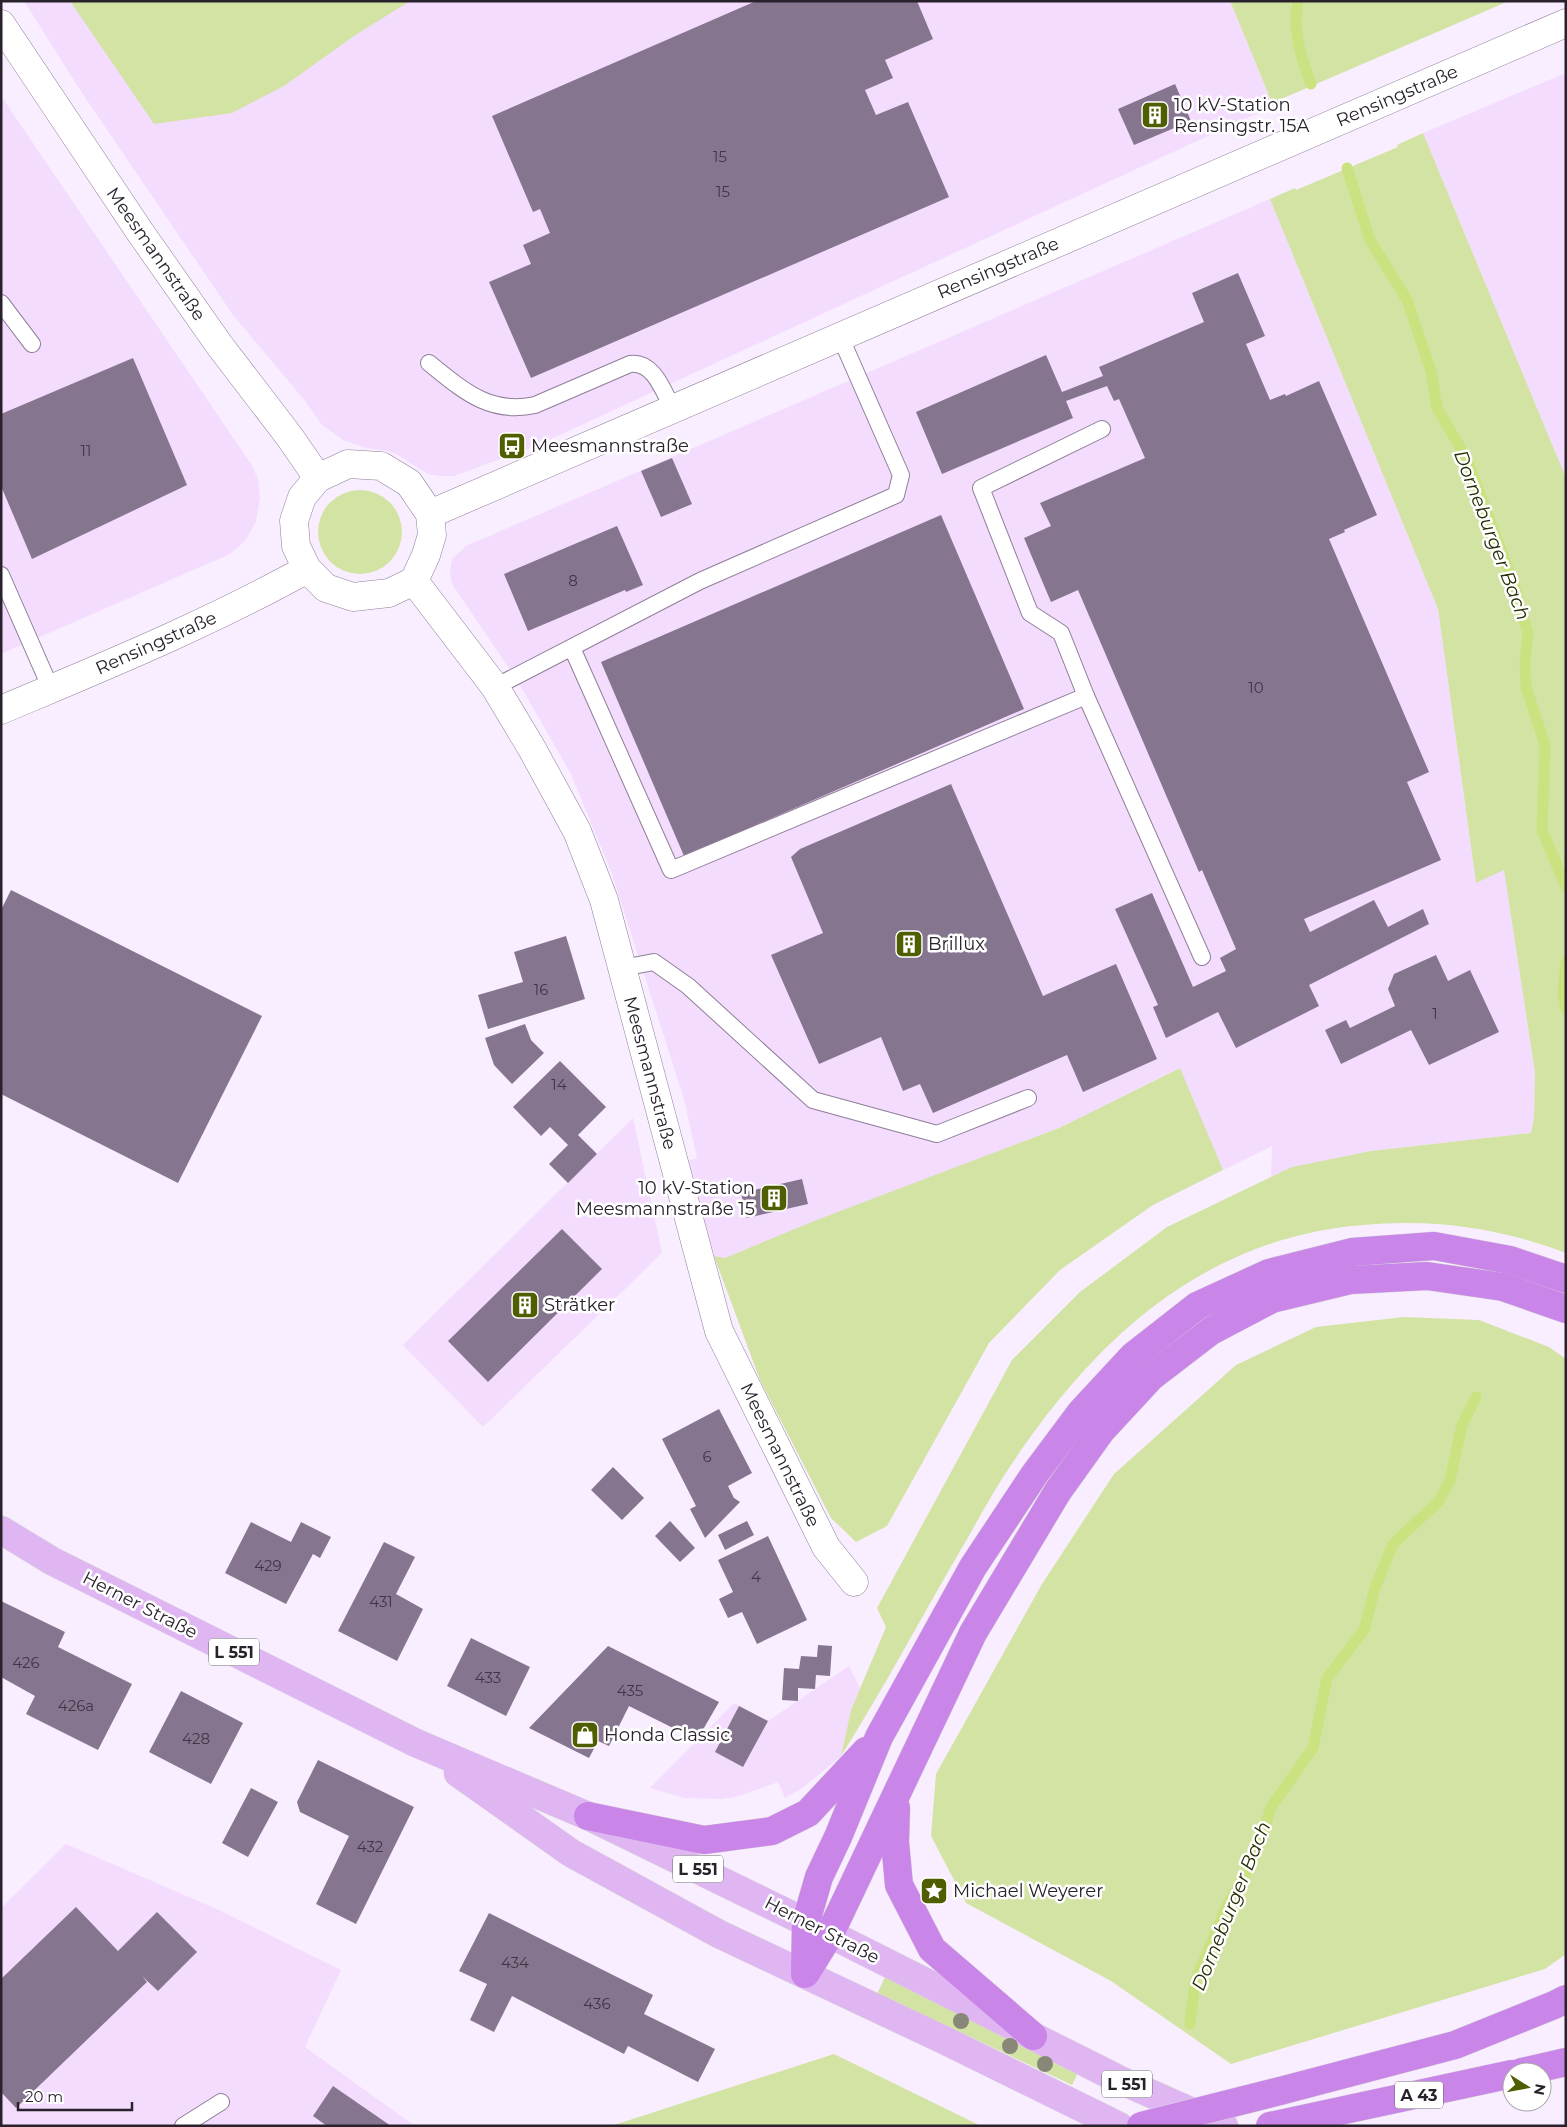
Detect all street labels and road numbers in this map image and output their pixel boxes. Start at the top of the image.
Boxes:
street label: Rensingstraße [1333,60,1461,132]
street label: Meesmannstraße [102,183,210,325]
street label: Rensingstraße [934,232,1062,304]
street label: Rensingstraße [92,606,220,680]
street label: Meesmannstraße [619,994,681,1152]
street label: Meesmannstraße [736,1379,825,1531]
street label: Herner Straße [79,1567,201,1643]
road number: L 551 [209,1638,259,1665]
road number: L 551 [673,1856,723,1882]
street label: Herner Straße [761,1892,883,1968]
road number: L 551 [1102,2070,1152,2098]
road number: A 43 [1395,2082,1443,2108]

